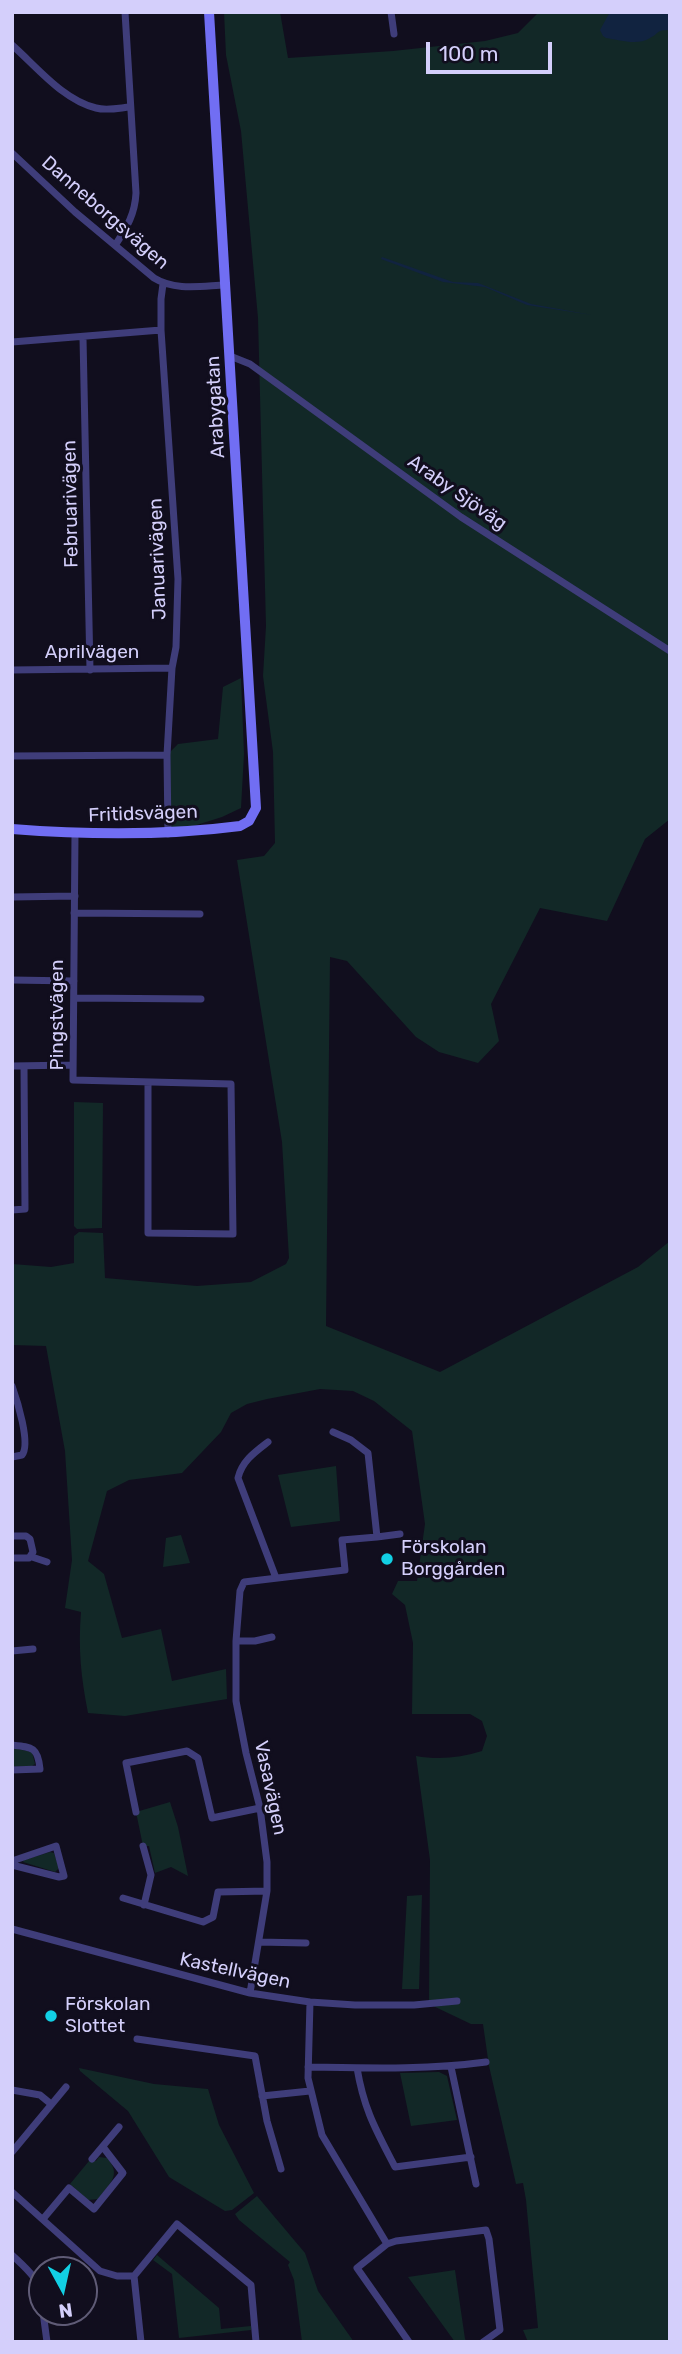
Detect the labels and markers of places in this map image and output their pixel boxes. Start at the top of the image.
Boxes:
place label: Förskolan Borggården [401,1537,505,1581]
marker: Förskolan Borggården [379,1551,395,1567]
place label: Förskolan Slottet [65,1994,151,2038]
marker: Förskolan Slottet [43,2008,59,2024]

